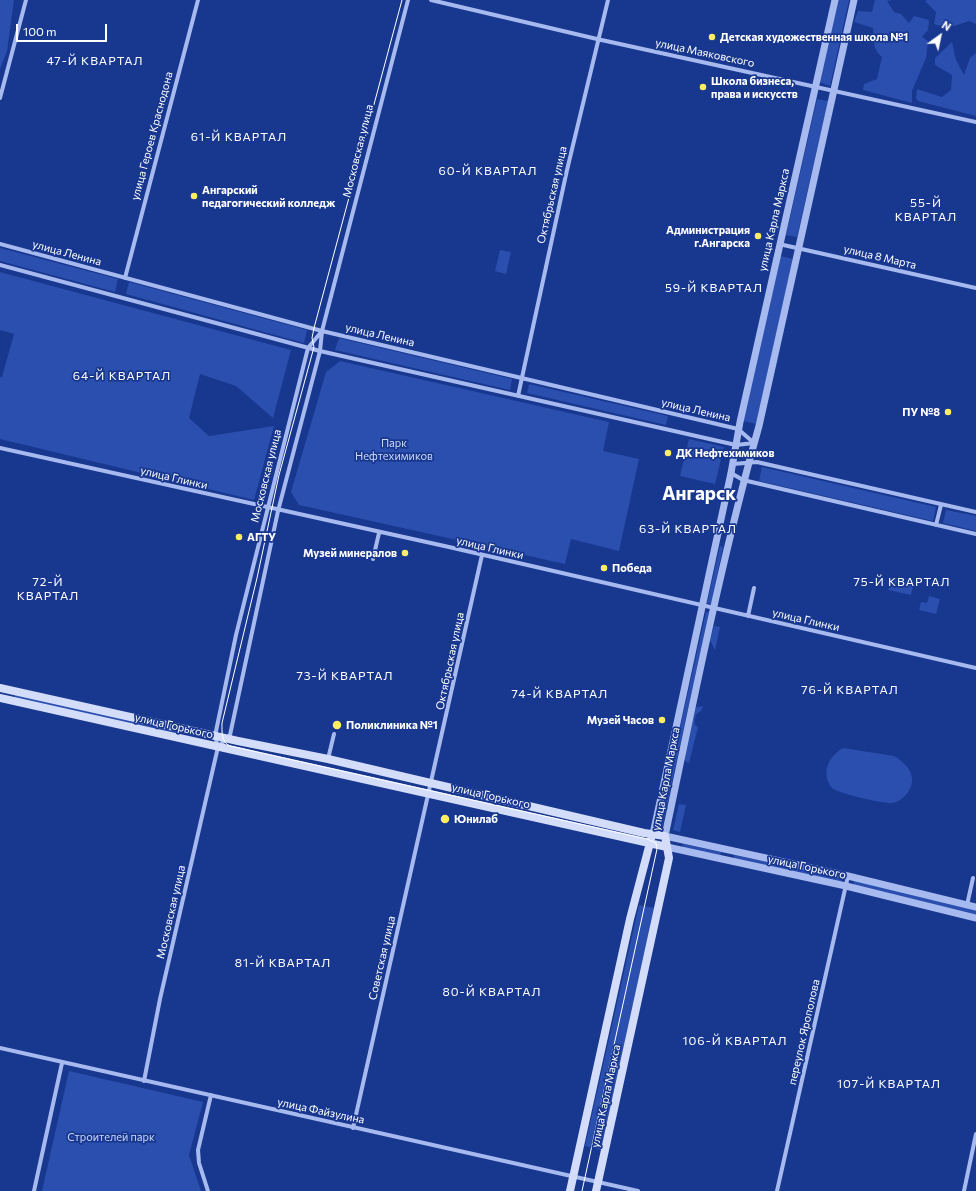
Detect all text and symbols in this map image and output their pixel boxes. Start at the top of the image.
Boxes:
scale bar [18,16,109,42]
north arrow [920,16,960,56]
text: N [940,18,954,33]
text: 100 m [23,24,57,38]
place label: Детская художественная школа №1 [720,30,908,44]
marker: Детская художественная школа №1 [707,32,717,42]
street label: улица Маяковского [654,36,756,70]
district label: 47-Й КВАРТАЛ [46,54,144,68]
street label: улица Героев Краснодона [128,70,176,202]
place label: Школа бизнеса, права и искусств [711,74,798,100]
marker: Школа бизнеса, права и искусств [698,82,708,92]
street label: Московская улица [340,103,376,199]
district label: 61-Й КВАРТАЛ [191,130,287,144]
street label: Октябрьская улица [534,145,570,245]
district label: 60-Й КВАРТАЛ [438,164,538,178]
street label: улица Карла Маркса [756,167,792,273]
place label: Ангарский педагогический колледж [202,183,335,209]
marker: Ангарский педагогический колледж [189,191,199,201]
district label: 55-Й КВАРТАЛ [895,196,957,224]
place label: Администрация г.Ангарска [666,223,750,249]
marker: Администрация г.Ангарска [753,231,763,241]
street label: улица Ленина [31,237,103,269]
street label: улица 8 Марта [842,242,918,272]
district label: 59-Й КВАРТАЛ [665,281,763,295]
street label: улица Ленина [344,321,416,349]
district label: 64-Й КВАРТАЛ [73,369,171,383]
street label: улица Ленина [660,396,732,424]
place label: ПУ №8 [902,405,940,419]
marker: ПУ №8 [943,407,953,417]
street label: Московская улица [248,428,284,524]
park label: Парк Нефтехимиков [355,436,433,462]
place label: ДК Нефтехимиков [676,446,774,460]
marker: ДК Нефтехимиков [663,448,673,458]
street label: улица Глинки [139,464,209,492]
district label: Ангарск [662,483,736,505]
district label: 63-Й КВАРТАЛ [639,522,737,536]
place label: АГТУ [247,530,276,544]
marker: АГТУ [234,532,244,542]
street label: улица Глинки [455,534,525,562]
place label: Музей минералов [303,546,397,560]
marker: Музей минералов [400,548,410,558]
place label: Победа [612,561,652,575]
marker: Победа [599,563,609,573]
district label: 72-Й КВАРТАЛ [17,575,79,603]
district label: 75-Й КВАРТАЛ [853,575,951,589]
street label: улица Глинки [771,606,841,634]
street label: Октябрьская улица [433,611,467,711]
district label: 73-Й КВАРТАЛ [296,669,394,683]
district label: 76-Й КВАРТАЛ [801,683,899,697]
district label: 74-Й КВАРТАЛ [512,687,608,701]
street label: улица Горького [134,711,214,741]
place label: Музей Часов [587,713,654,727]
marker: Музей Часов [657,715,667,725]
place label: Поликлиника №1 [346,718,438,732]
marker: Поликлиника №1 [331,719,343,731]
street label: улица Карла Маркса [649,726,683,832]
street label: улица Горького [451,781,531,811]
place label: Юнилаб [454,812,498,826]
marker: Юнилаб [439,813,451,825]
street label: улица Горького [767,852,847,882]
street label: Московская улица [154,864,188,960]
street label: Советская улица [366,915,398,1001]
district label: 81-Й КВАРТАЛ [235,956,331,970]
street label: переулок Ярополова [785,978,823,1086]
district label: 80-Й КВАРТАЛ [442,985,542,999]
district label: 106-Й КВАРТАЛ [682,1034,788,1048]
street label: улица Карла Маркса [589,1043,623,1149]
district label: 107-Й КВАРТАЛ [837,1077,941,1091]
street label: улица Файзулина [276,1095,366,1127]
park label: Строителей парк [67,1130,155,1144]

